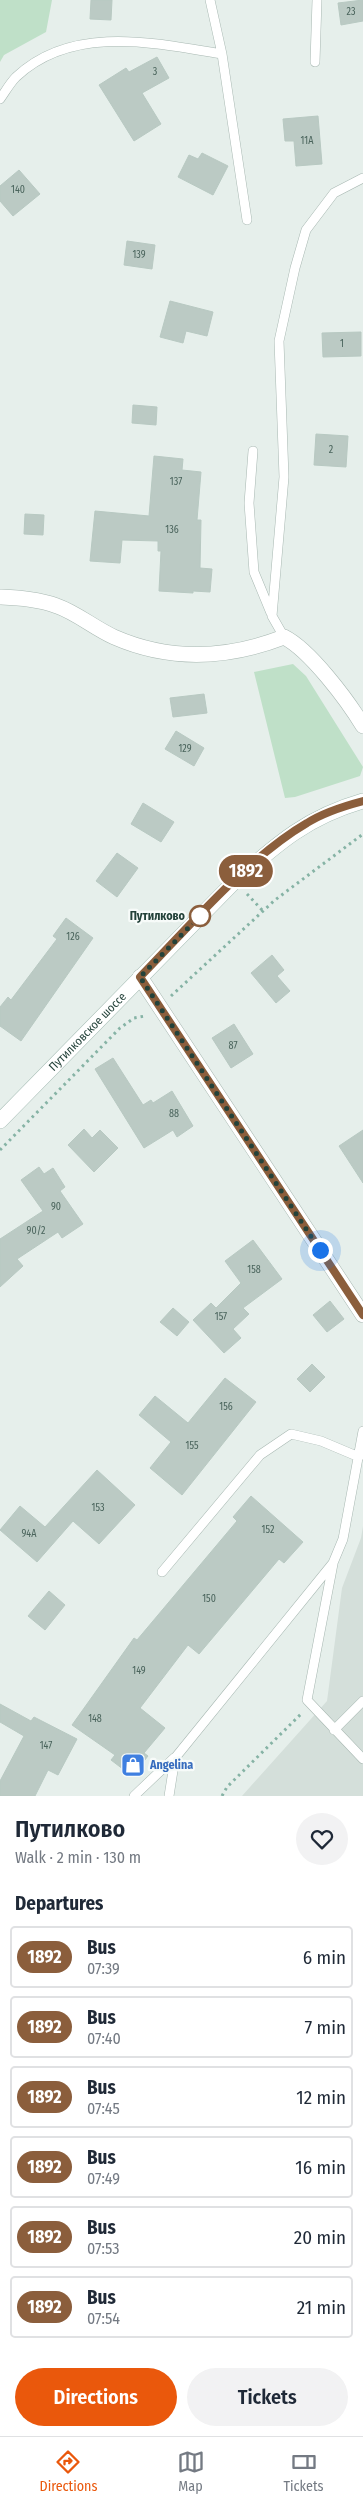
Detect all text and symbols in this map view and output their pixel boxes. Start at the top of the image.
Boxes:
house number: 23 [347,6,356,18]
house number: 3 [153,66,158,78]
house number: 11А [301,135,314,147]
house number: 140 [11,184,25,196]
house number: 139 [132,249,146,261]
house number: 1 [340,338,344,350]
house number: 2 [329,444,334,456]
house number: 137 [170,476,182,488]
house number: 136 [165,524,179,536]
house number: 129 [178,743,192,755]
line badge: 1892 [211,855,281,887]
text: 1892 [229,860,263,882]
marker: Путилково [189,905,211,927]
place label: Путилково [130,909,186,923]
house number: 126 [66,931,80,943]
street label: Путилковское шоссе [46,989,129,1074]
house number: 87 [229,1040,237,1052]
house number: 88 [169,1108,179,1120]
house number: 90 [51,1201,61,1213]
house number: 90/2 [27,1225,46,1237]
your location [308,1238,333,1263]
house number: 158 [247,1264,261,1276]
house number: 157 [215,1311,227,1323]
house number: 156 [219,1401,233,1413]
house number: 155 [185,1440,199,1452]
house number: 153 [92,1502,105,1514]
house number: 152 [262,1524,275,1536]
house number: 94А [22,1528,37,1540]
house number: 150 [202,1593,216,1605]
house number: 149 [132,1665,146,1677]
house number: 148 [88,1713,102,1725]
house number: 147 [40,1740,52,1752]
shop icon: Angelina [120,1752,146,1778]
place label: Angelina [149,1758,193,1772]
button: heart [296,1813,348,1865]
text: Путилково [15,1815,125,1843]
text: Walk · 2 min · 130 m [15,1848,141,1867]
text: Departures [15,1892,103,1915]
text: Bus [87,1936,116,1959]
text: 1892 [27,1946,62,1968]
text: 6 min [303,1946,346,1969]
text: 07:39 [87,1959,120,1978]
text: Bus [87,2006,116,2029]
text: 1892 [27,2016,62,2038]
text: 7 min [304,2016,346,2039]
text: 07:40 [87,2029,121,2048]
text: Bus [87,2076,116,2099]
text: 1892 [27,2086,62,2108]
text: 12 min [296,2086,346,2109]
text: 07:45 [87,2099,120,2118]
text: Bus [87,2146,116,2169]
text: 1892 [27,2156,62,2178]
text: 16 min [295,2156,346,2179]
text: 07:49 [87,2169,120,2188]
text: Bus [87,2216,116,2239]
text: 1892 [27,2226,62,2248]
text: 20 min [294,2226,346,2249]
text: 07:53 [87,2239,119,2258]
text: Bus [87,2286,116,2309]
text: 1892 [27,2296,62,2318]
text: 21 min [297,2296,346,2319]
text: 07:54 [87,2309,120,2328]
button: Directions [15,2368,177,2426]
button: Tickets [187,2368,348,2426]
tab: Directions [40,2448,97,2495]
tab: Map [177,2448,205,2495]
tab: Tickets [284,2448,323,2495]

